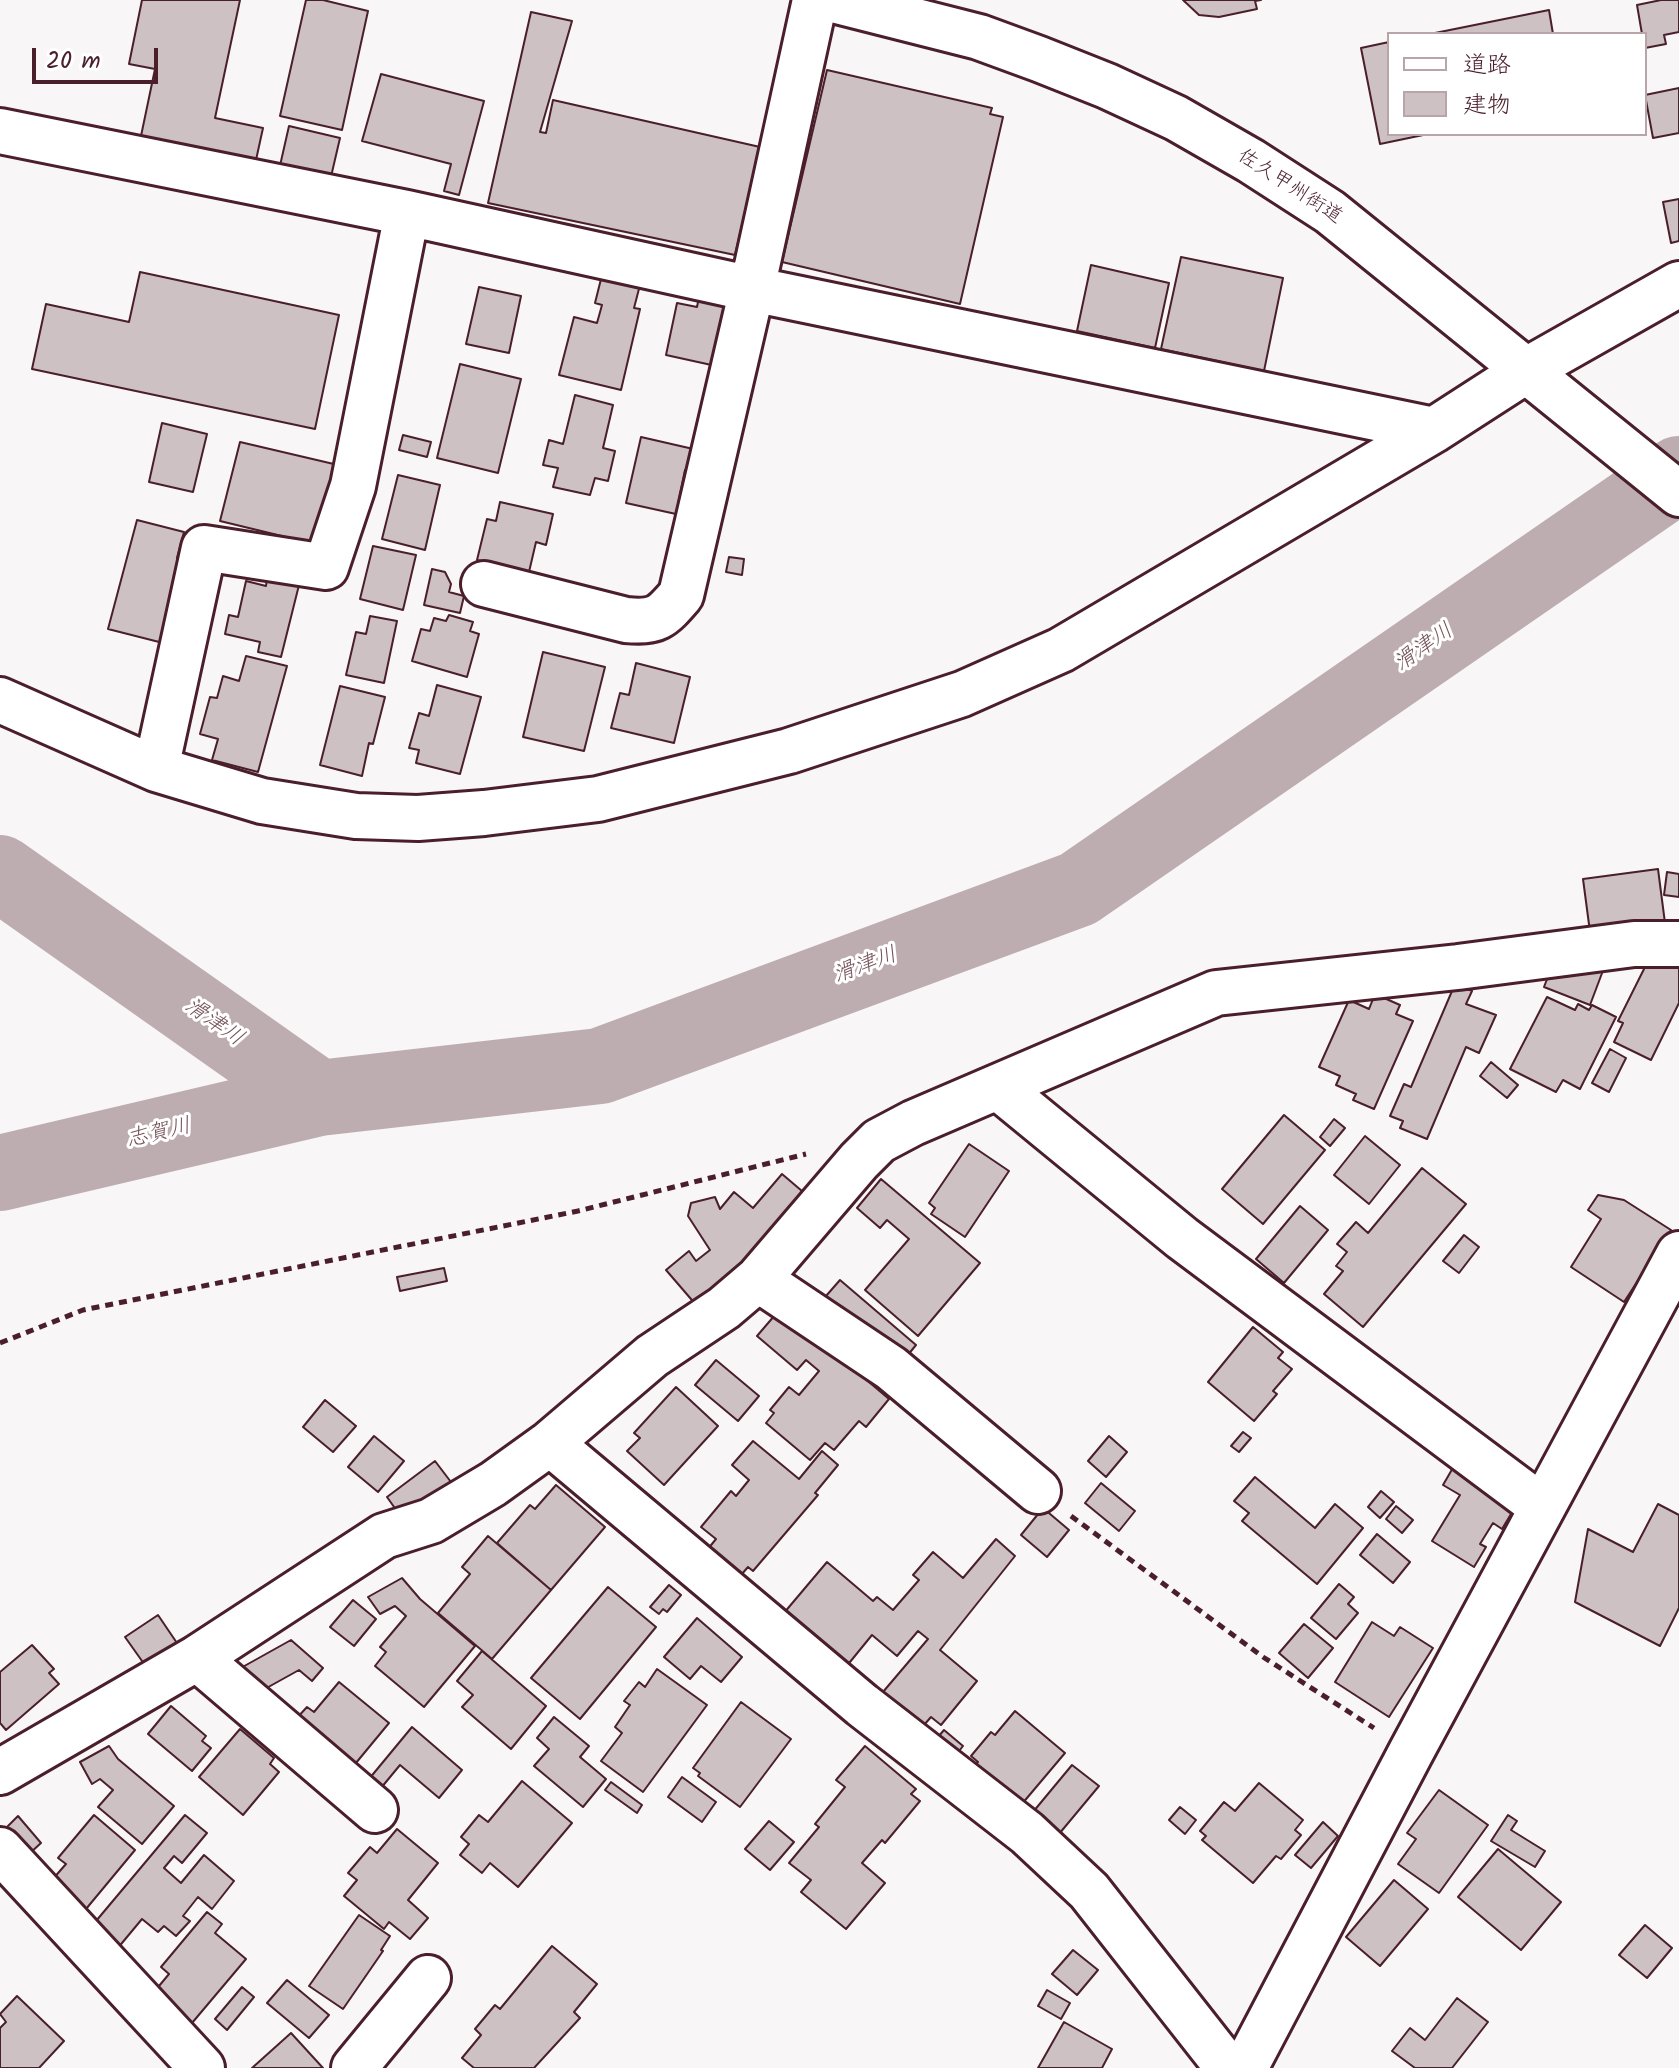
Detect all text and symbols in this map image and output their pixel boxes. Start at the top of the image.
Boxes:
scale bar [36,32,162,82]
legend [1387,32,1647,136]
text: 20 m [46,42,101,81]
text: 道路 [1463,46,1511,85]
text: 建物 [1463,86,1511,125]
street label: 佐久甲州街道 [1232,145,1346,231]
water label: 滑津川 [1390,619,1460,679]
water label: 滑津川 [830,943,902,991]
water label: 滑津川 [178,994,248,1054]
water label: 志賀川 [124,1115,194,1155]

